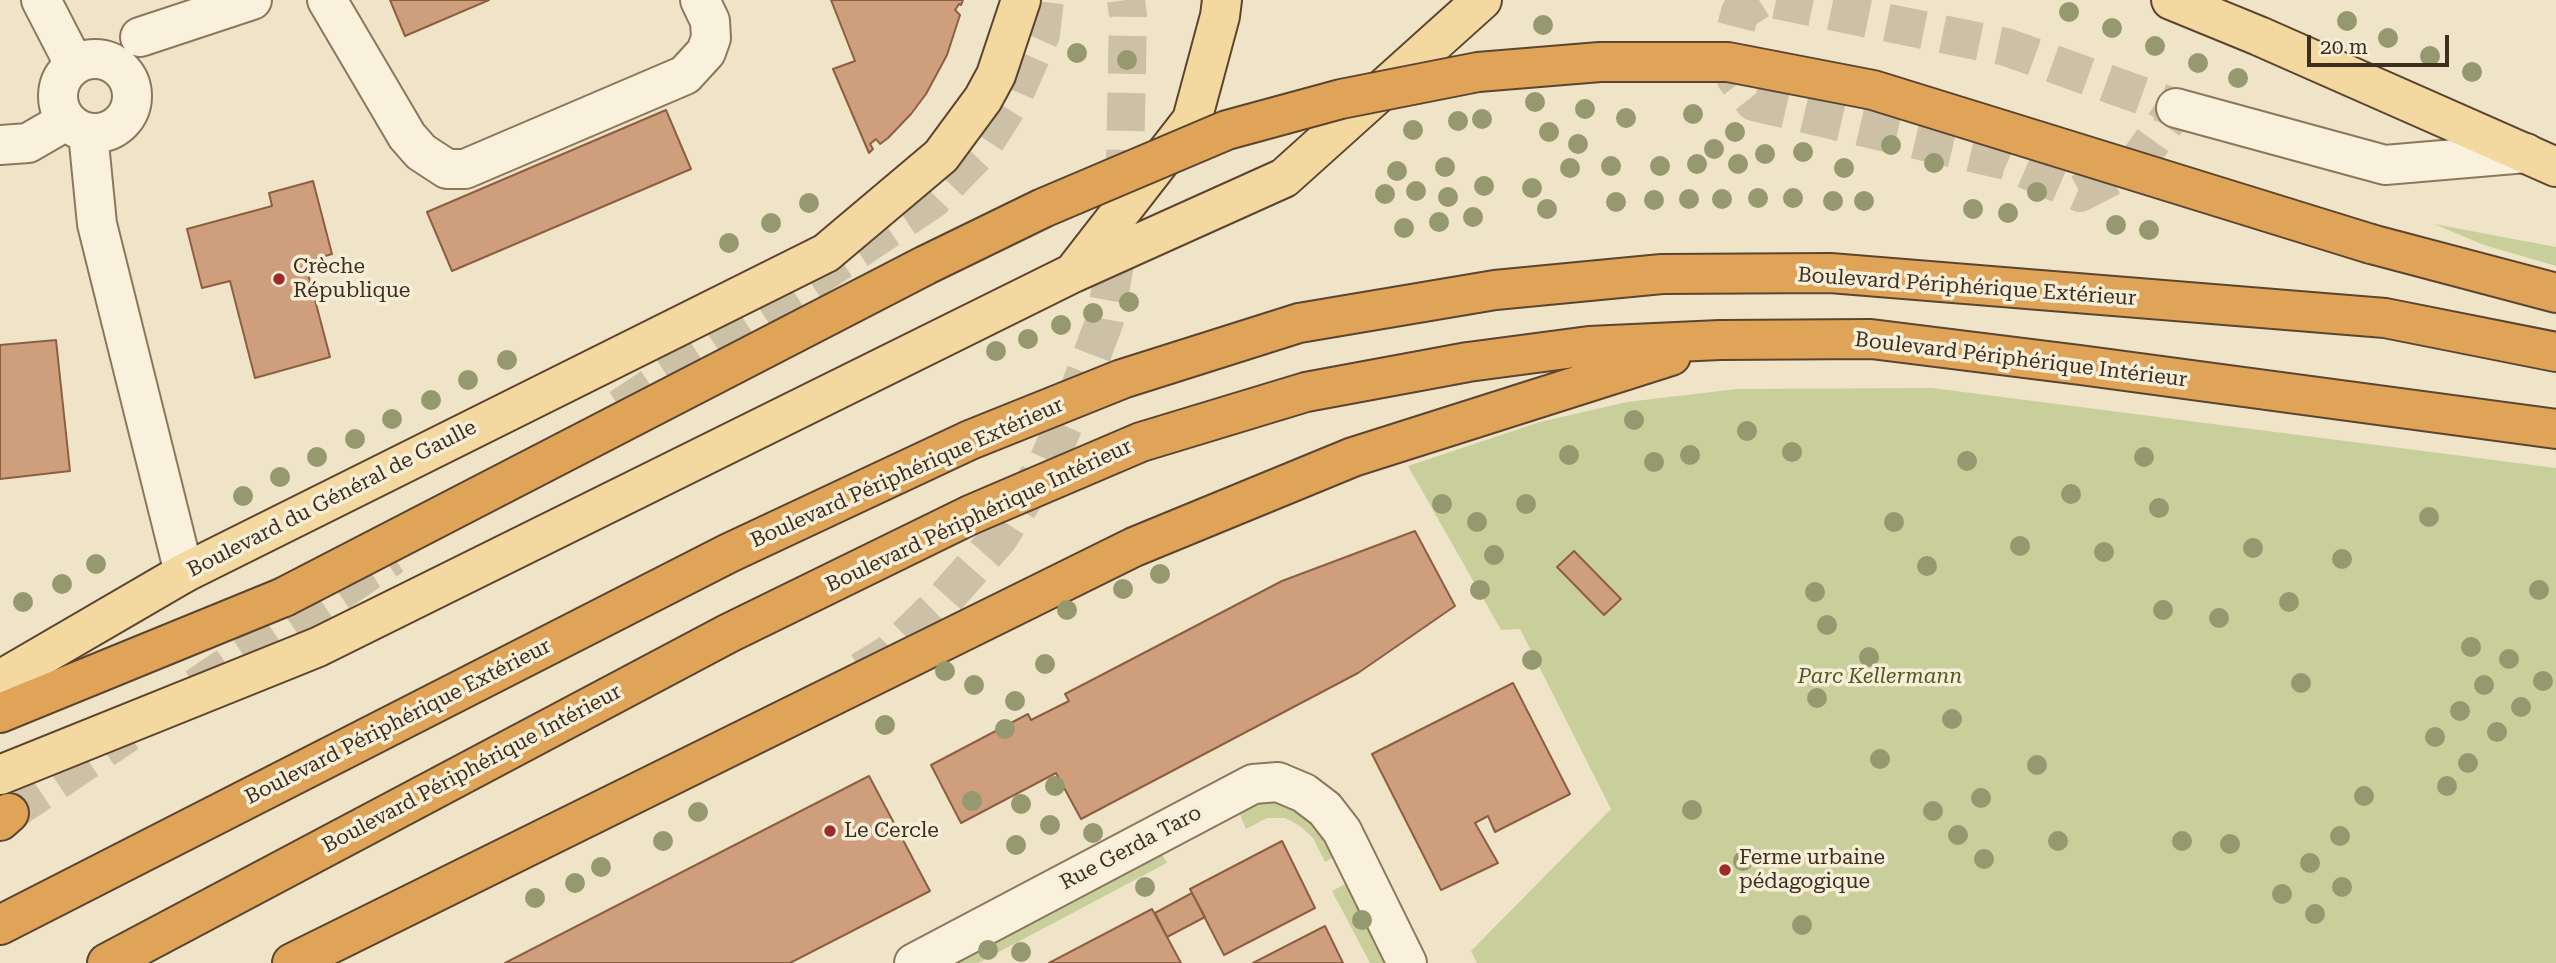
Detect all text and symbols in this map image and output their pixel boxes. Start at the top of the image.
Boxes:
scale bar [2311,21,2453,65]
text: 20 m [2320,35,2368,59]
place label: Crèche République [293,254,410,304]
street label: Boulevard Périphérique Extérieur [1797,263,2137,311]
marker: Crèche République [271,271,287,287]
street label: Boulevard Périphérique Intérieur [1853,327,2189,393]
street label: Boulevard Périphérique Extérieur [747,392,1067,554]
street label: Boulevard du Général de Gaulle [183,415,481,583]
street label: Boulevard Périphérique Intérieur [822,434,1136,598]
street label: Boulevard Périphérique Extérieur [241,634,555,810]
park label: Parc Kellermann [1798,664,1962,690]
street label: Boulevard Périphérique Intérieur [318,679,626,859]
street label: Rue Gerda Taro [1056,800,1206,896]
place label: Le Cercle [844,818,939,844]
marker: Le Cercle [822,823,838,839]
place label: Ferme urbaine pédagogique [1739,845,1885,895]
marker: Ferme urbaine pédagogique [1717,862,1733,878]

